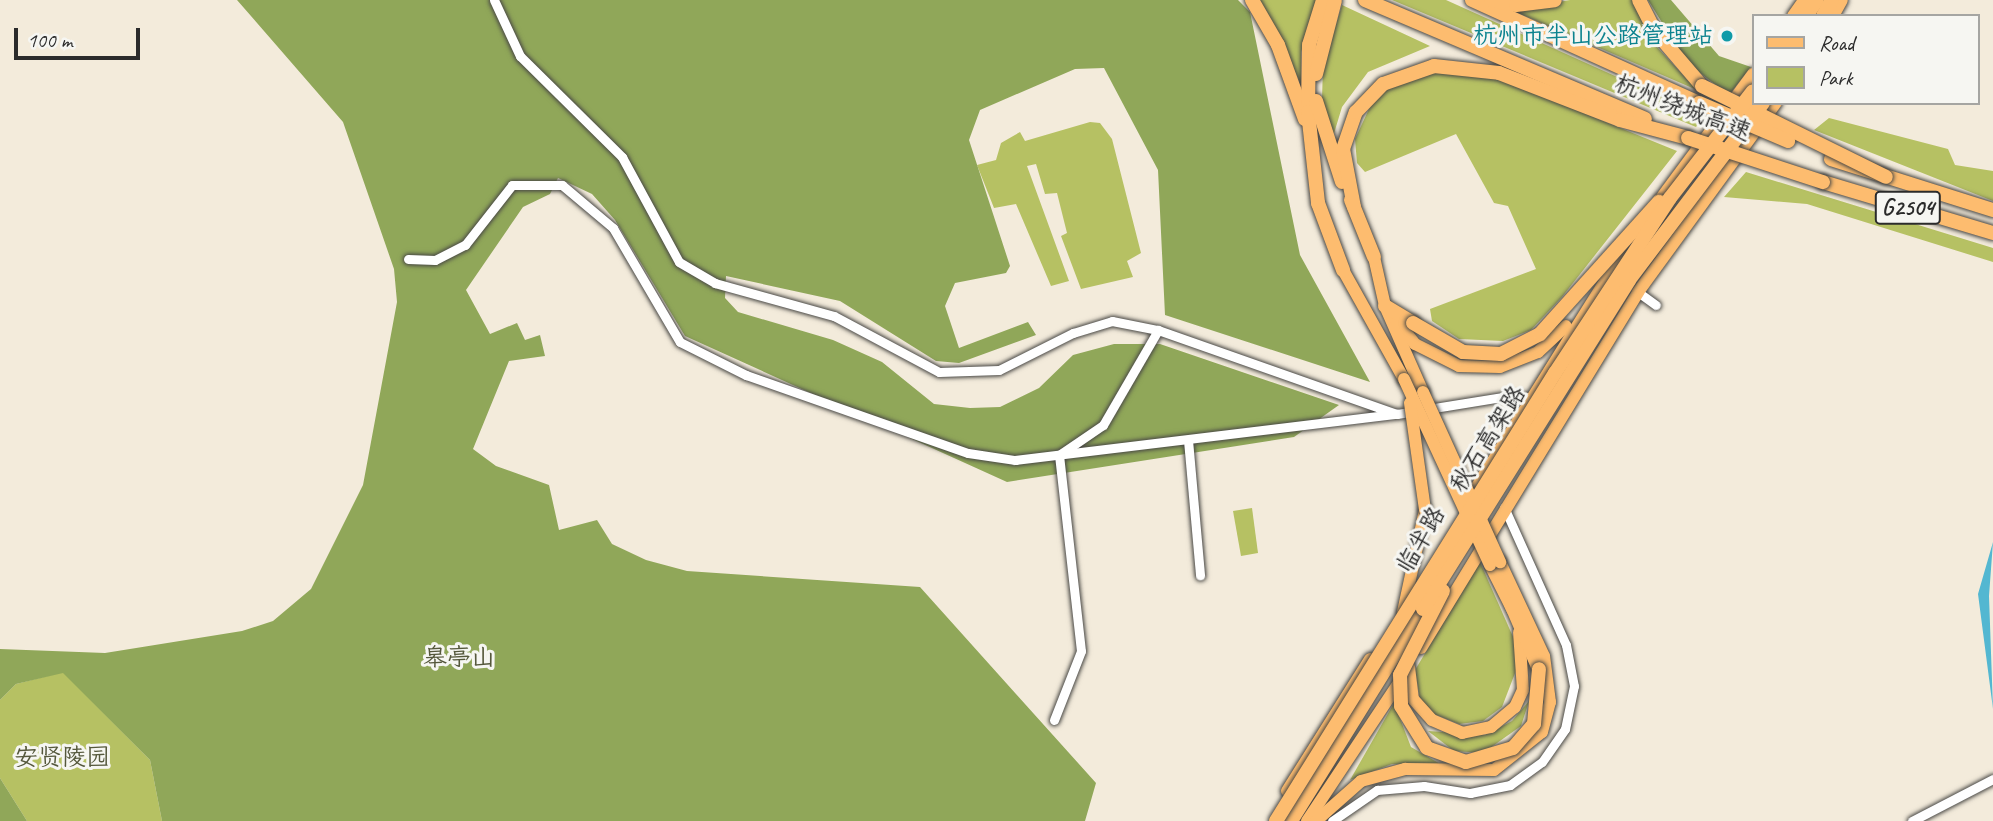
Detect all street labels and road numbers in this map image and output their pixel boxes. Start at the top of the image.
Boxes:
street label: 杭州绕城高速 [1611,69,1755,147]
road number: G2504 [1875,188,1941,228]
street label: 秋石高架路 [1444,380,1532,498]
street label: 临半路 [1391,502,1451,578]

